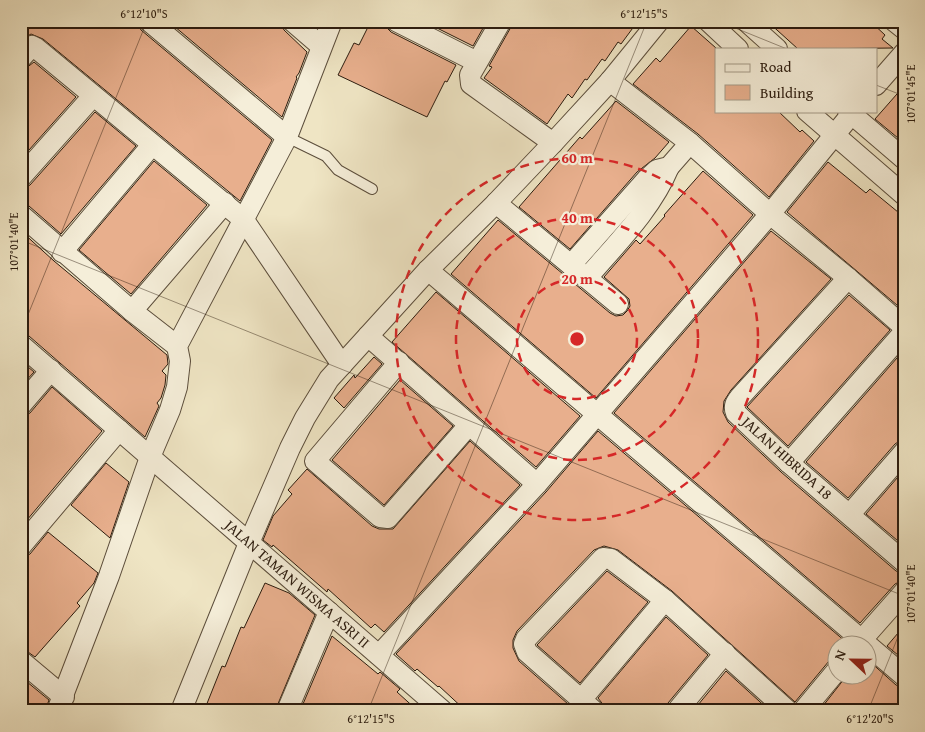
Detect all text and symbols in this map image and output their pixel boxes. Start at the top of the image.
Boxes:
text: 6°12'10"S [120,5,168,22]
text: 6°12'15"S [620,5,668,22]
legend [715,48,878,112]
text: Road [760,56,791,77]
text: 107°01'45"E [902,64,919,124]
text: Building [760,82,814,103]
text: 60 m [561,147,593,168]
text: 40 m [561,207,593,228]
text: 107°01'40"E [5,212,22,272]
text: 20 m [561,268,593,289]
centre of rings [568,330,586,348]
street label: JALAN HIBRIDA 18 [736,410,837,504]
street label: JALAN TAMAN WISMA ASRI II [219,513,374,653]
text: 107°01'40"E [902,564,919,624]
north arrow [828,634,878,684]
text: N [829,646,851,663]
text: 6°12'15"S [347,710,395,727]
text: 6°12'20"S [846,710,894,727]

